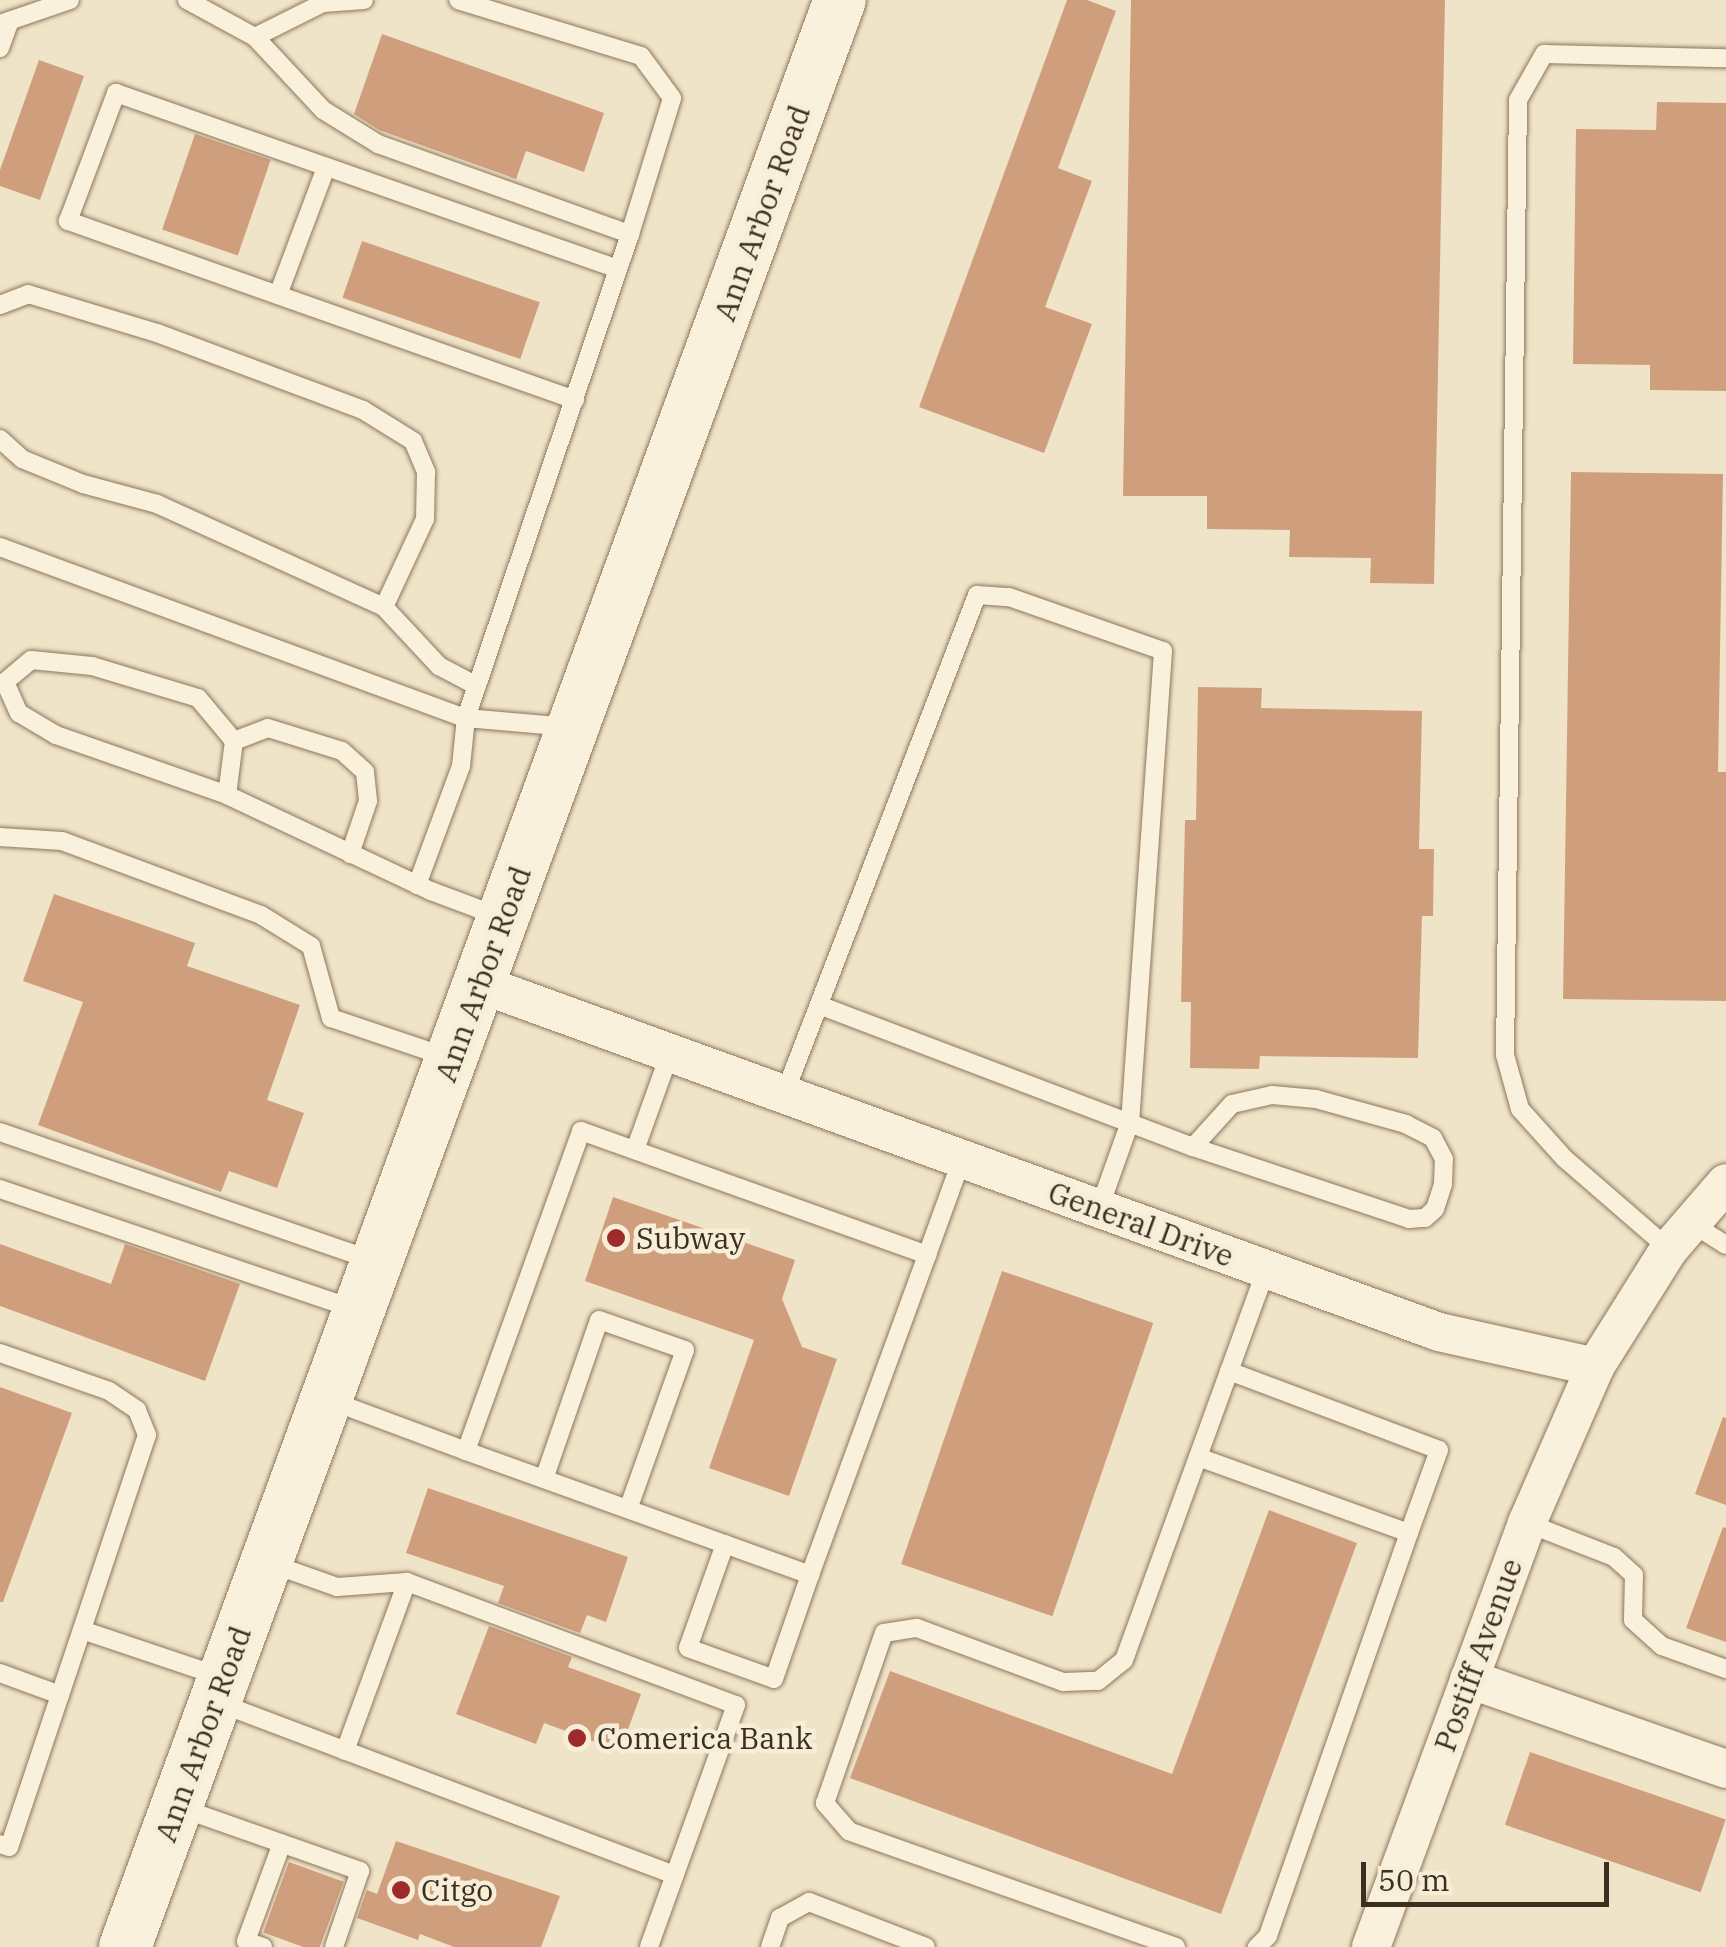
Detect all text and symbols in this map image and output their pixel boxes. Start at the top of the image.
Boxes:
street label: Ann Arbor Road [706,100,818,326]
street label: Ann Arbor Road [427,861,539,1087]
street label: General Drive [1044,1174,1238,1274]
place label: Subway [636,1220,745,1256]
marker: Subway [605,1227,627,1249]
street label: Postiff Avenue [1426,1554,1530,1756]
street label: Ann Arbor Road [147,1621,259,1847]
place label: Comerica Bank [597,1720,812,1756]
marker: Comerica Bank [566,1727,588,1749]
scale bar [1366,1842,1614,1904]
text: 50 m [1378,1860,1450,1899]
place label: Citgo [421,1872,493,1908]
marker: Citgo [390,1879,412,1901]

